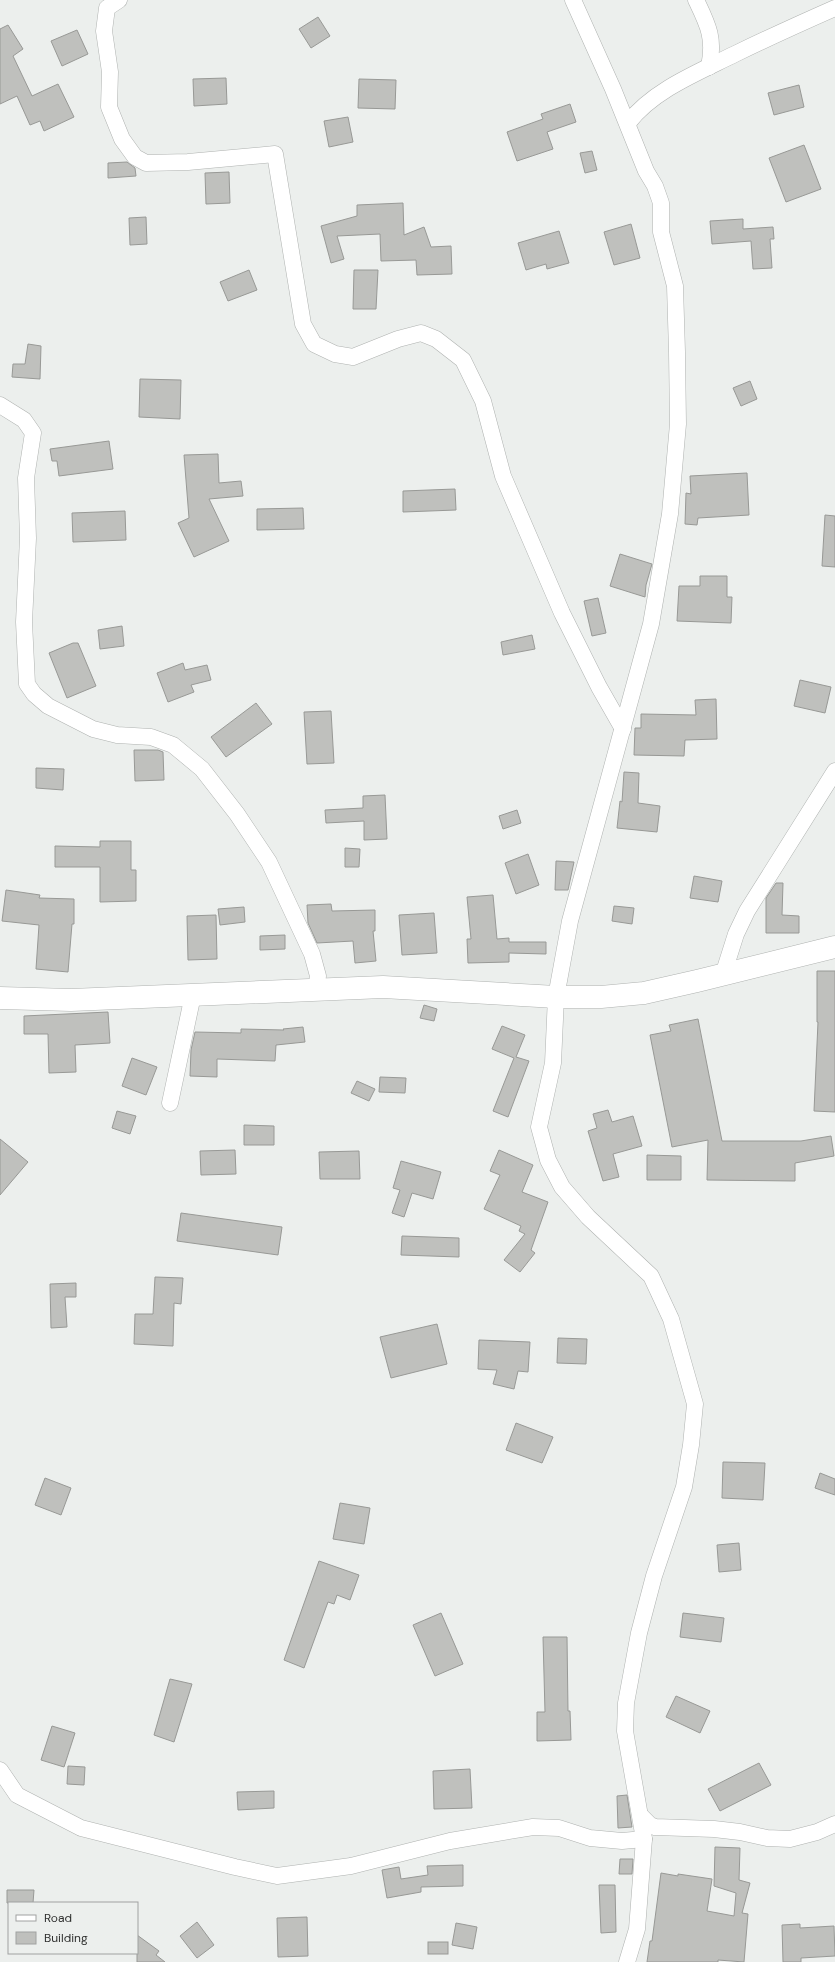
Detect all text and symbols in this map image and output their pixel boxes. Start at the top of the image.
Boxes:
legend [8,1902,138,1954]
text: Road [44,1910,72,1926]
text: Building [44,1930,88,1946]

